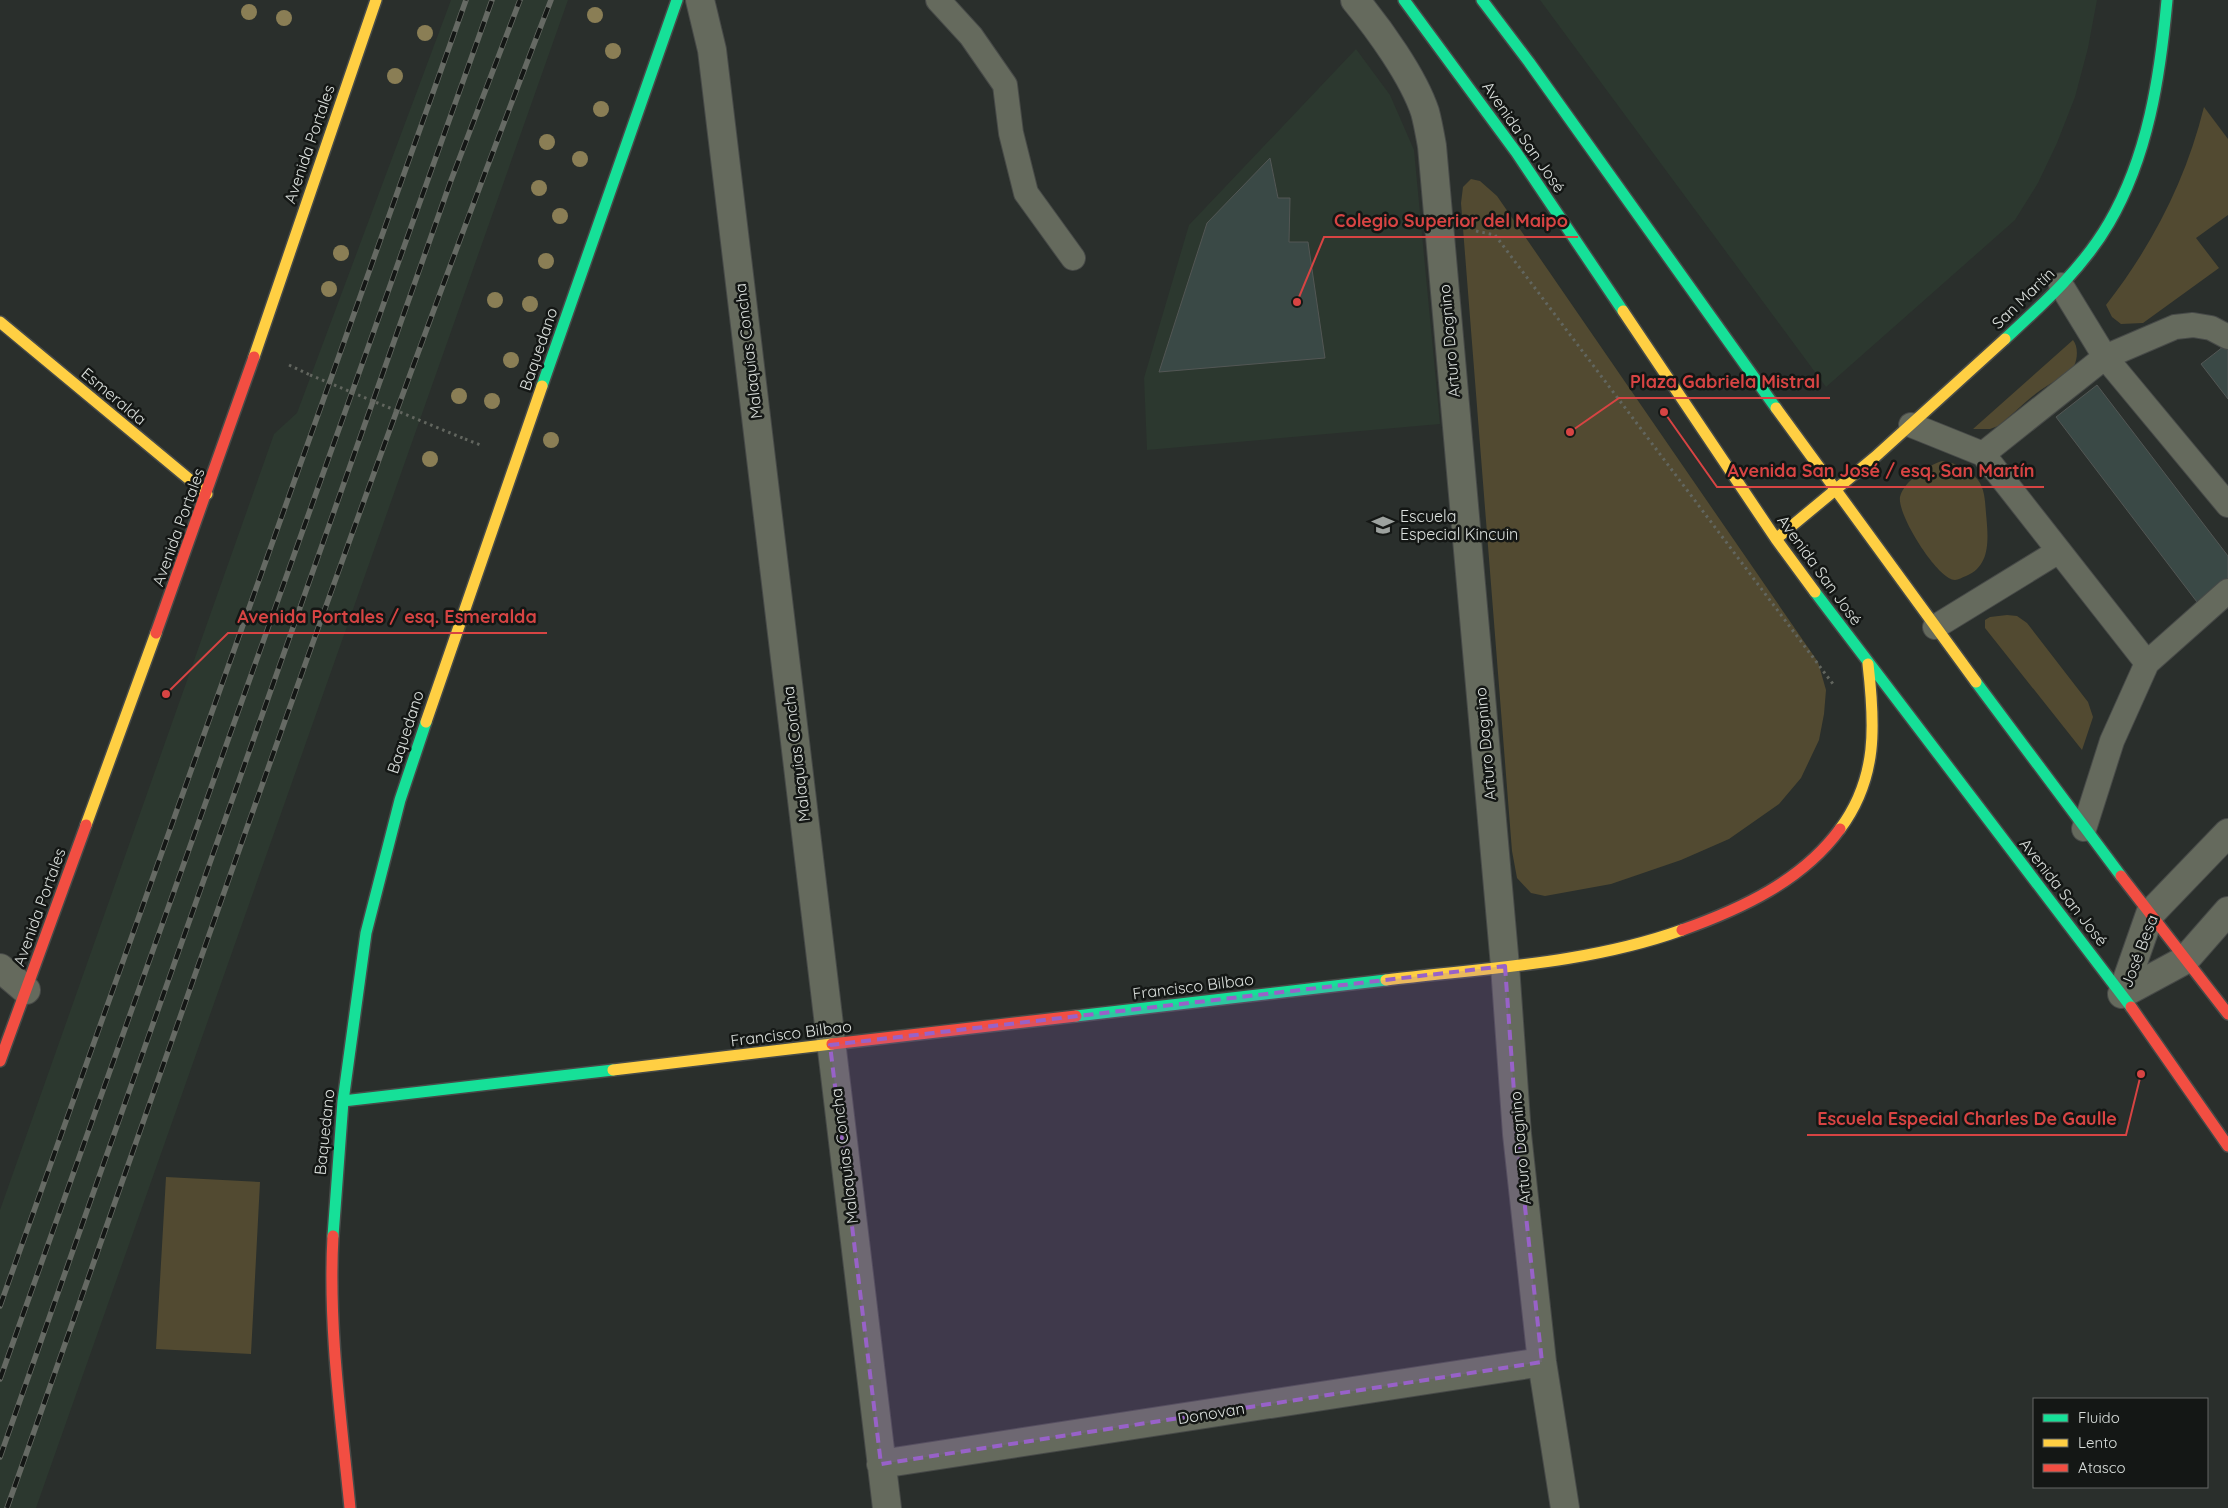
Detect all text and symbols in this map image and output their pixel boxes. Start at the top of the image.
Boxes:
street label: Avenida San José [1478,77,1570,197]
street label: Avenida Portales [279,82,339,206]
callout: Colegio Superior del Maipo [1324,204,1578,237]
text: Colegio Superior del Maipo [1334,209,1568,232]
street label: San Martín [1987,263,2059,333]
street label: Malaquias Concha [730,282,766,420]
street label: Arturo Dagnino [1434,284,1464,398]
street label: Baquedano [515,305,561,393]
street label: Esmeralda [77,363,151,429]
callout: Plaza Gabriela Mistral [1619,365,1830,398]
text: Plaza Gabriela Mistral [1630,370,1820,393]
callout: Avenida San José / esq. San Martín [1717,454,2044,487]
text: Avenida San José / esq. San Martín [1728,459,2035,482]
street label: Avenida Portales [147,465,209,589]
place label: Escuela Especial Kincuin [1400,506,1518,544]
street label: Avenida San José [1773,511,1867,629]
school or university icon: Escuela Especial Kincuin [1370,512,1396,538]
callout: Avenida Portales / esq. Esmeralda [228,600,547,633]
text: Avenida Portales / esq. Esmeralda [237,605,537,628]
street label: Malaquias Concha [778,685,814,823]
street label: Arturo Dagnino [1470,687,1500,801]
street label: Baquedano [382,688,428,776]
street label: Avenida San José [2016,834,2112,950]
street label: Avenida Portales [8,845,70,969]
street label: José Besa [2116,912,2162,990]
street label: Francisco Bilbao [1131,969,1255,1003]
street label: Francisco Bilbao [729,1016,853,1050]
street label: Malaquias Concha [826,1087,862,1225]
street label: Baquedano [310,1088,338,1176]
street label: Arturo Dagnino [1505,1091,1535,1205]
callout: Escuela Especial Charles De Gaulle [1807,1102,2126,1135]
text: Escuela Especial Charles De Gaulle [1817,1107,2117,1130]
street label: Donovan [1176,1398,1246,1428]
legend [2033,1398,2208,1488]
text: Fluido [2078,1408,2120,1427]
text: Lento [2078,1433,2117,1452]
text: Atasco [2078,1458,2126,1477]

